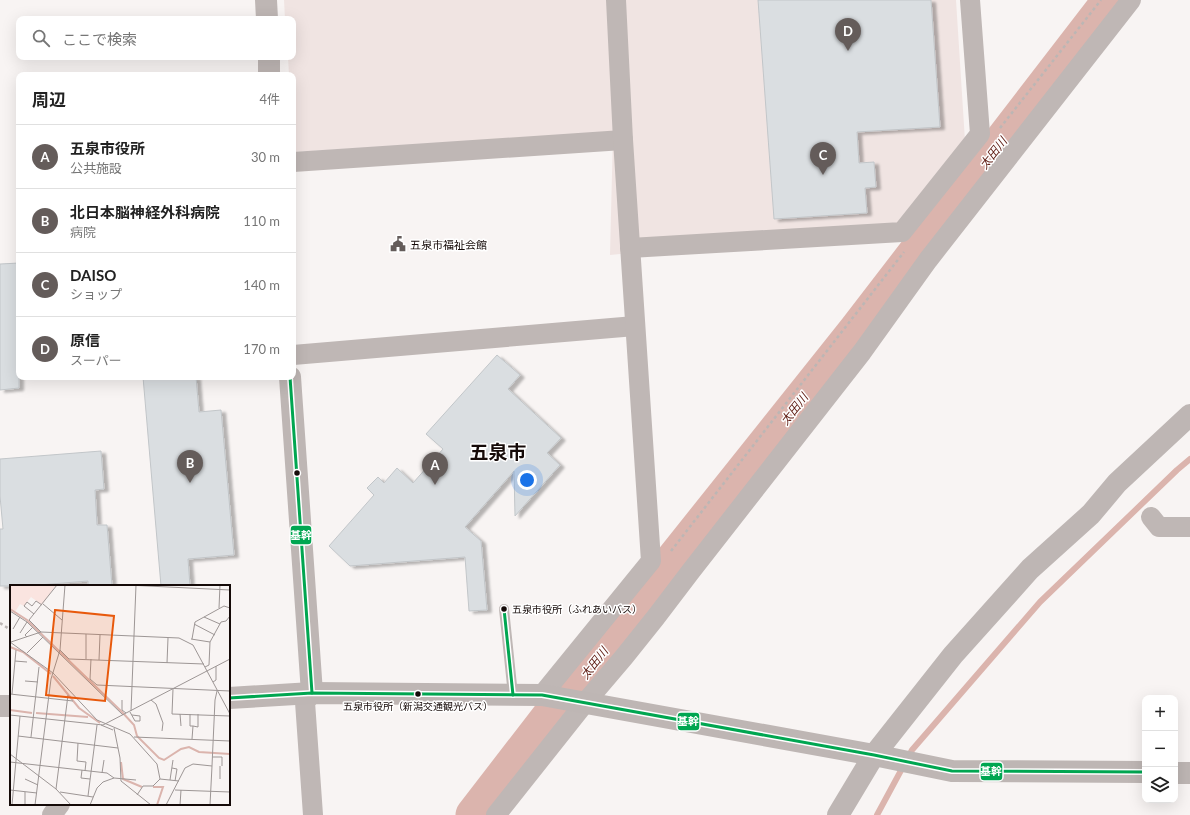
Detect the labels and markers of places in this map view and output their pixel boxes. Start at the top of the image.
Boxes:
pin: D [835,18,861,51]
pin: C [810,142,836,175]
public building icon: 五泉市福祉会館 [389,235,407,253]
place label: 五泉市福祉会館 [410,238,487,251]
pin: B [177,450,203,483]
pin: A [422,452,448,485]
unlabelled marker [292,468,302,478]
place label: 五泉市役所（ふれあいバス） [512,603,642,615]
marker: 五泉市役所（ふれあいバス） [499,604,509,614]
marker: 五泉市役所（新潟交通観光バス） [413,689,423,699]
place label: 五泉市役所（新潟交通観光バス） [343,700,493,712]

